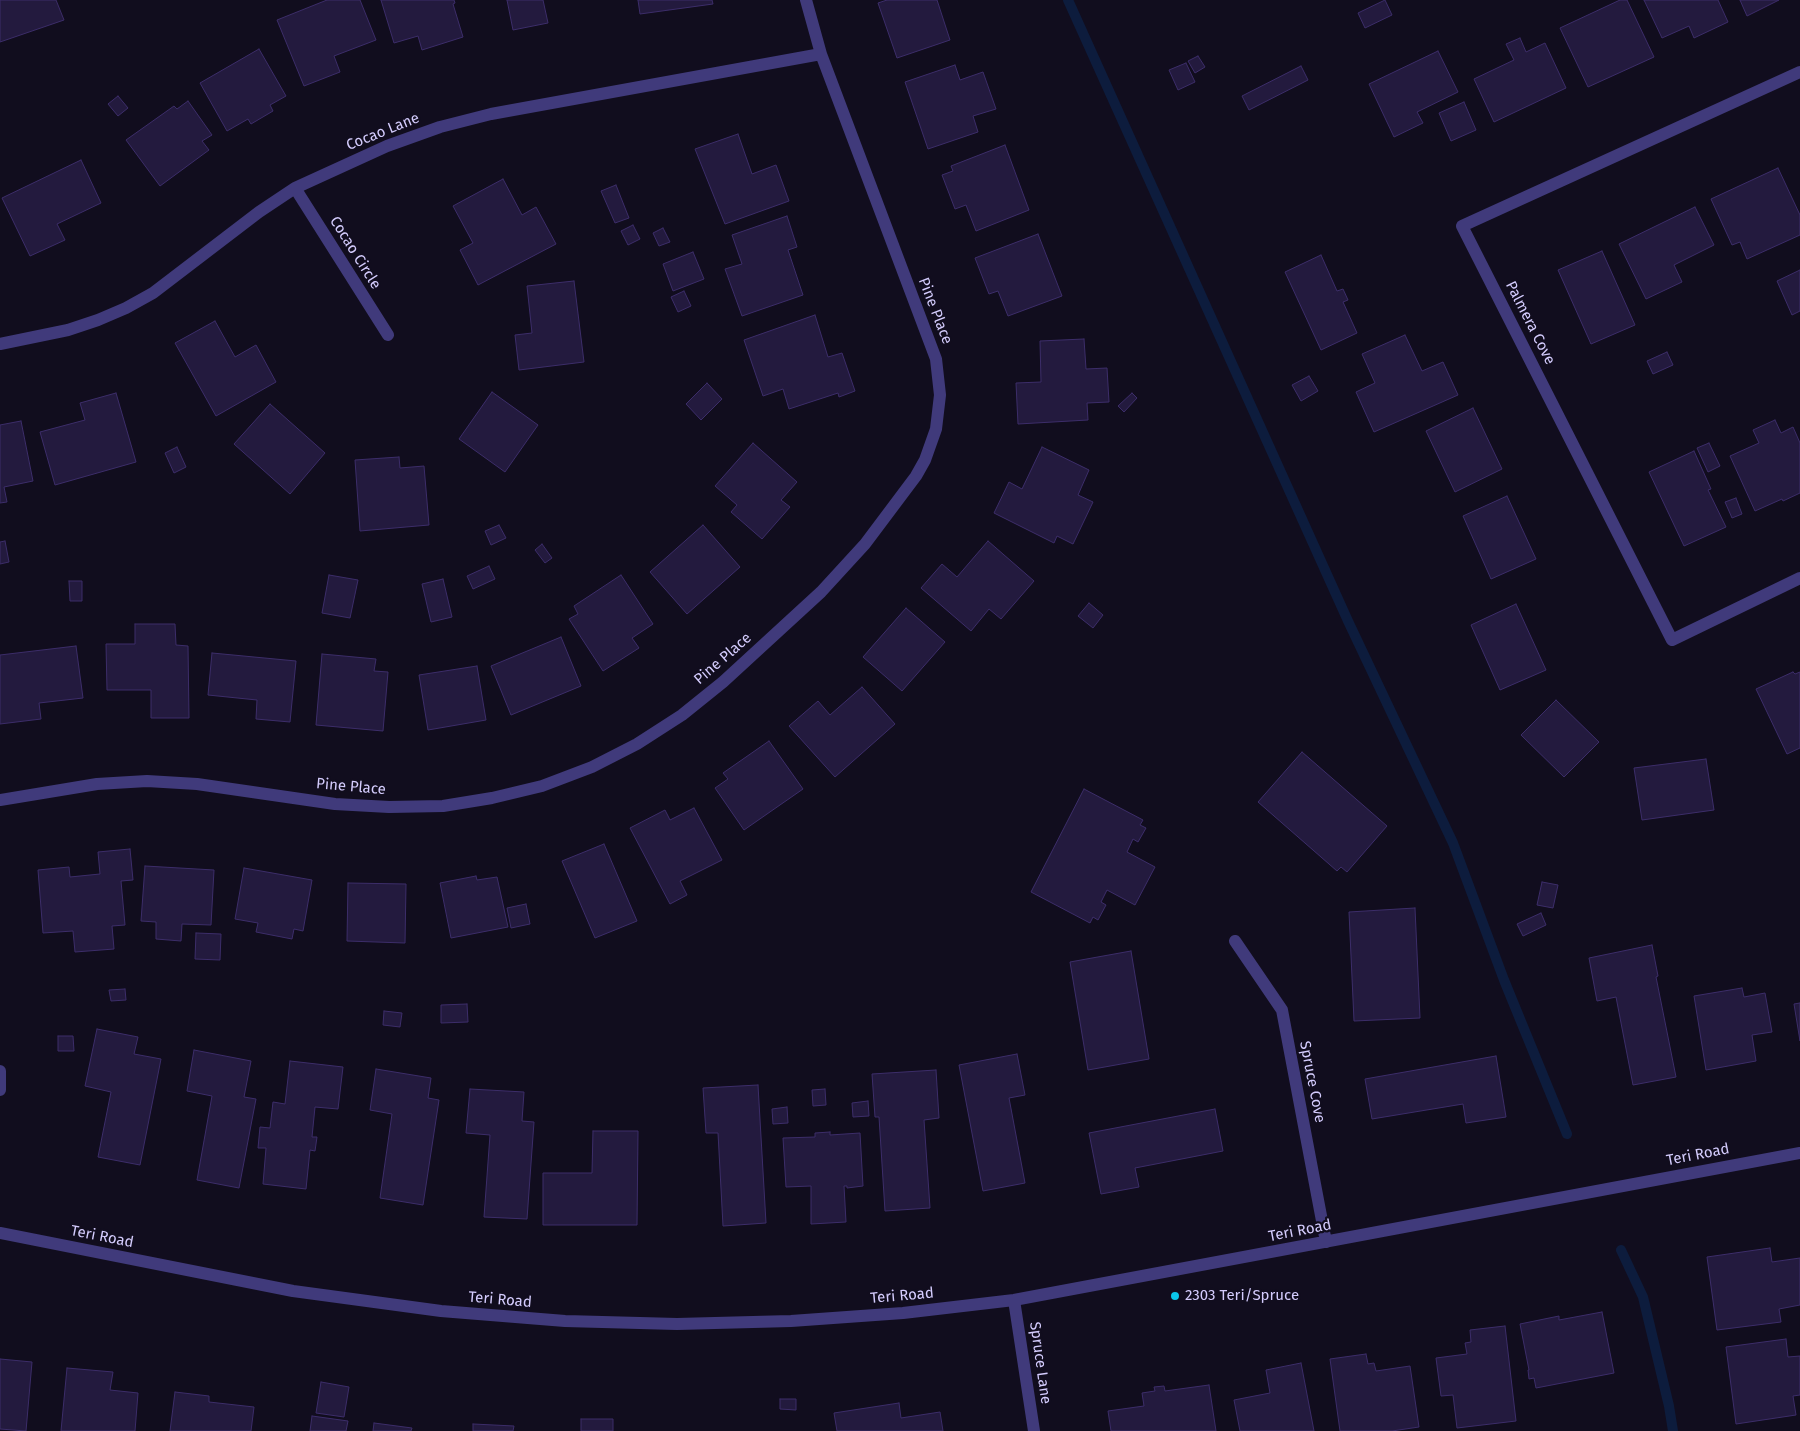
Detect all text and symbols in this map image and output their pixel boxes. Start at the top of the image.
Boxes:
street label: Cocao Lane [344,109,422,155]
street label: Cocao Circle [326,213,384,293]
street label: Pine Place [914,275,956,347]
street label: Palmera Cove [1501,278,1559,368]
street label: Pine Place [691,629,755,689]
street label: Pine Place [315,775,387,799]
street label: Spruce Cove [1295,1040,1329,1124]
street label: Teri Road [1665,1140,1731,1170]
street label: Teri Road [1267,1216,1333,1246]
street label: Teri Road [69,1222,135,1252]
street label: Teri Road [869,1284,935,1308]
place label: 2303 Teri/Spruce [1185,1287,1299,1305]
street label: Teri Road [467,1288,533,1312]
marker: 2303 Teri/Spruce [1169,1290,1181,1302]
street label: Spruce Lane [1025,1321,1055,1405]

